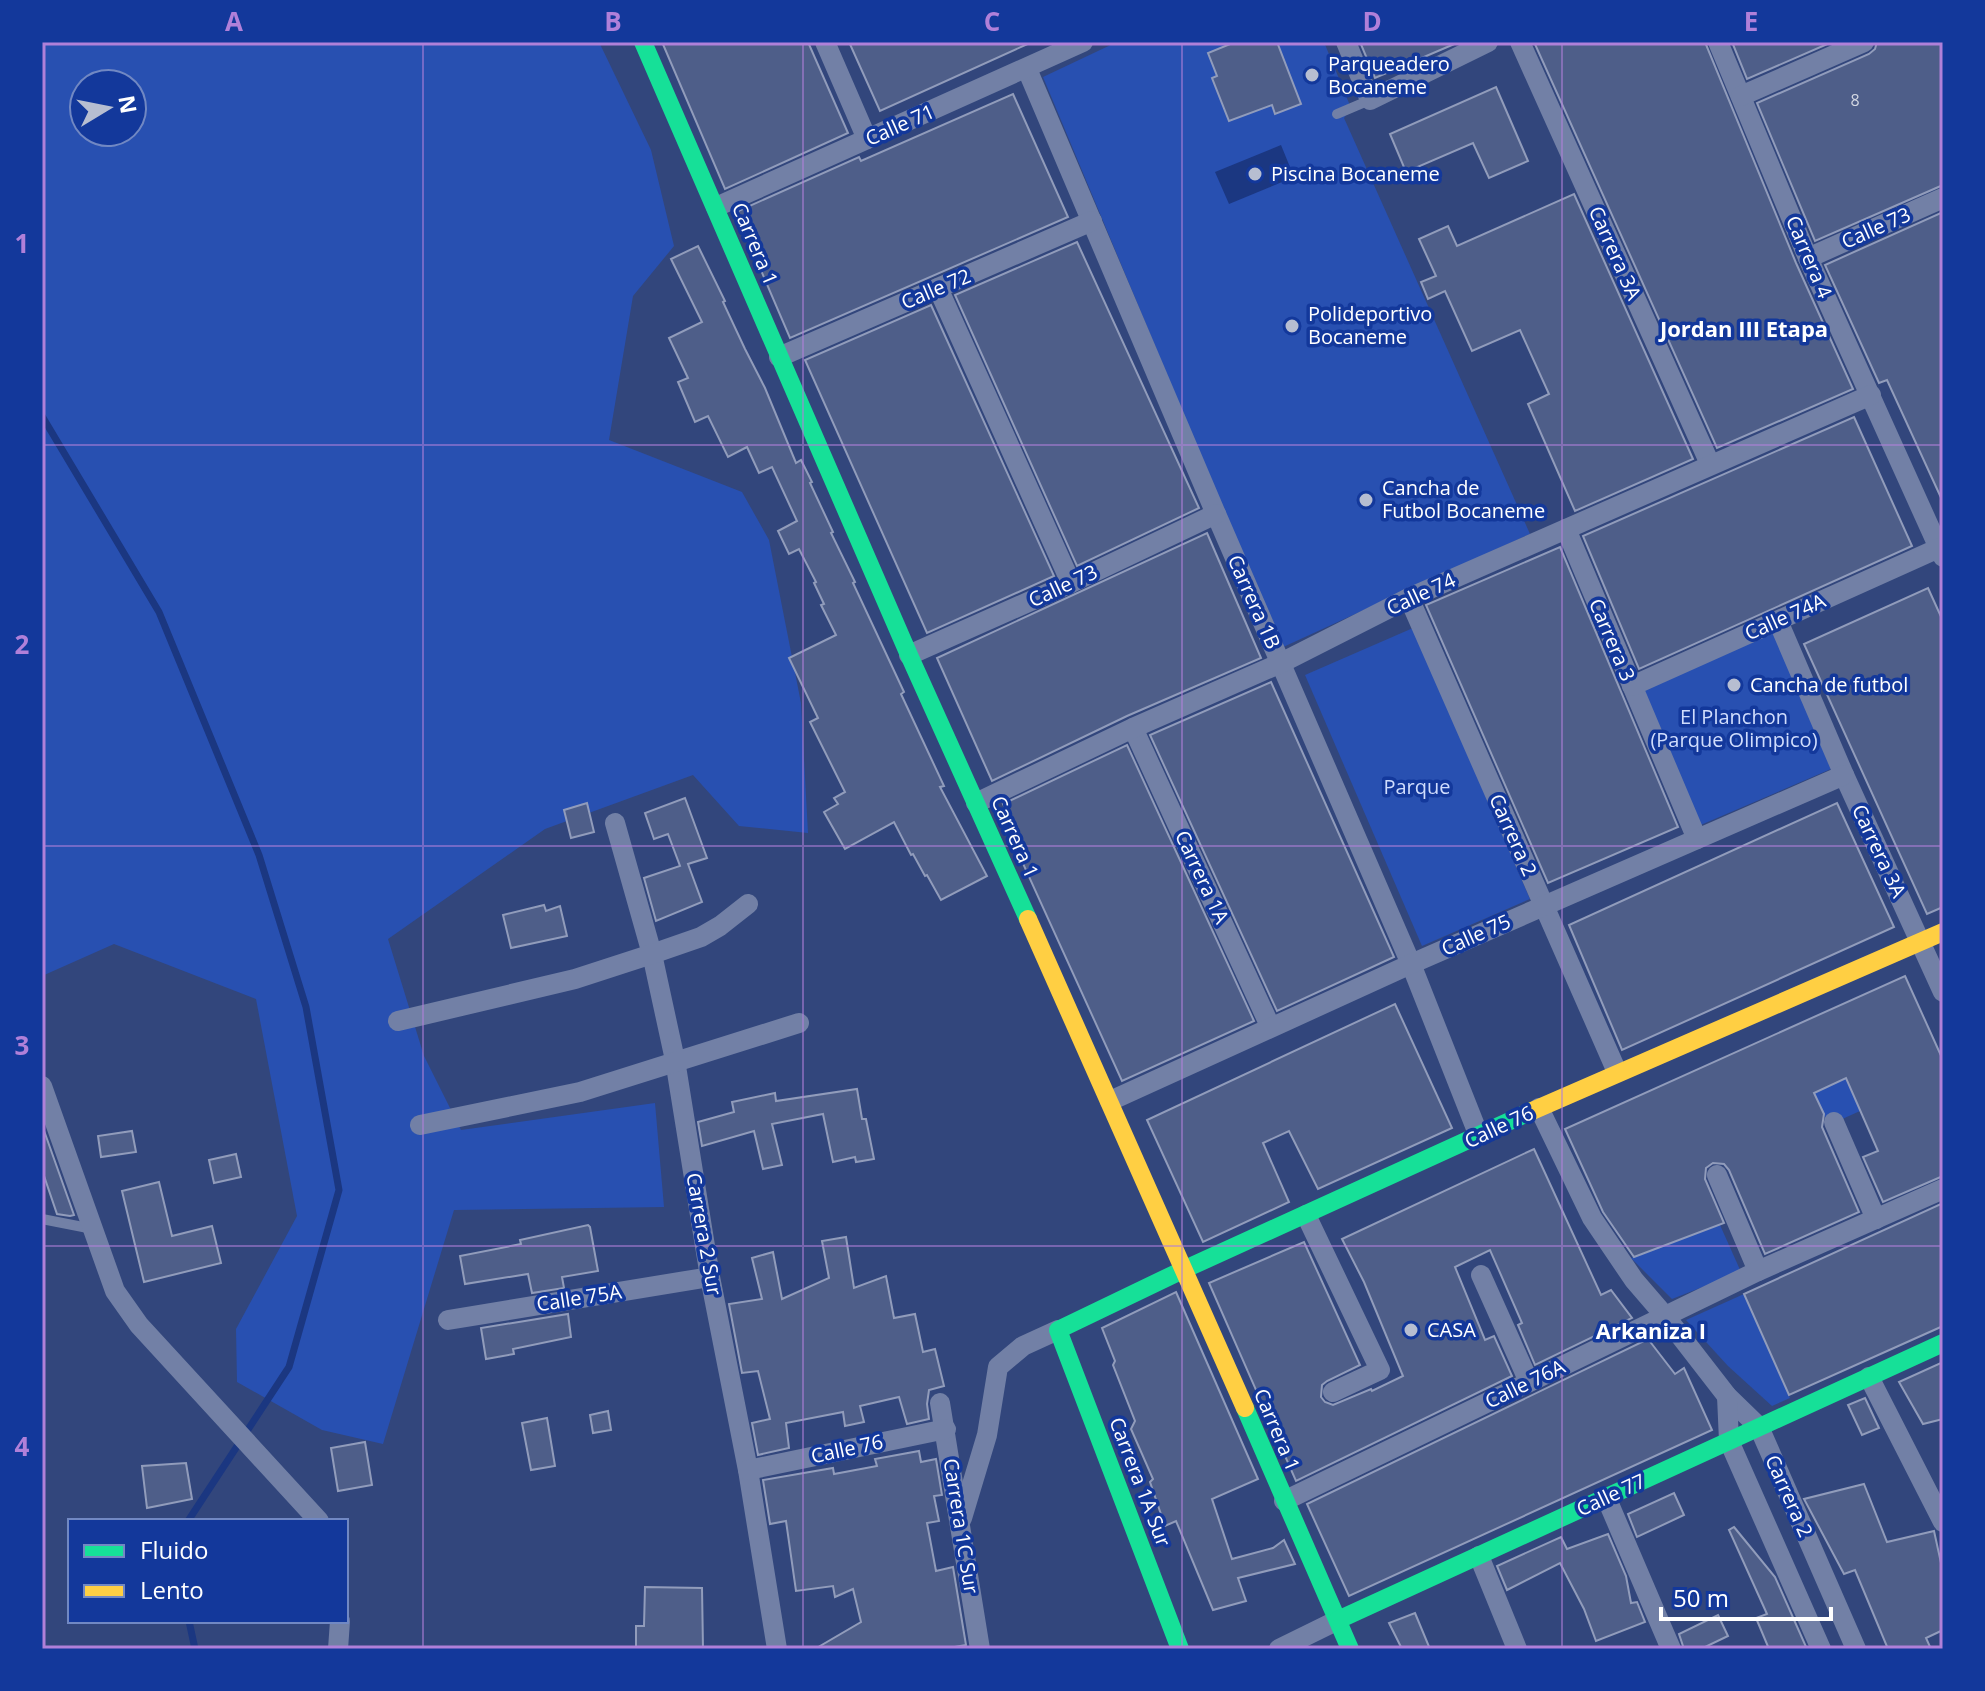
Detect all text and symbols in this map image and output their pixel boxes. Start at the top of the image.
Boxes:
text: A [225,3,243,39]
text: B [604,3,622,39]
text: C [984,3,1000,39]
text: D [1362,3,1382,39]
text: E [1744,3,1758,39]
place label: Parqueadero Bocaneme [1328,50,1450,100]
marker: Parqueadero Bocaneme [1303,66,1321,84]
north arrow [68,68,148,148]
house number: 8 [1850,89,1860,111]
text: N [112,93,145,116]
street label: Calle 71 [861,97,939,152]
place label: Piscina Bocaneme [1271,160,1440,187]
marker: Piscina Bocaneme [1246,165,1264,183]
street label: Carrera 1 [726,198,785,289]
street label: Calle 73 [1837,200,1915,255]
street label: Carrera 3A [1583,202,1648,304]
street label: Carrera 4 [1780,211,1839,303]
text: 1 [15,225,29,261]
street label: Calle 72 [897,262,975,315]
place label: Polideportivo Bocaneme [1308,300,1432,350]
district label: Jordan III Etapa [1658,313,1828,343]
marker: Polideportivo Bocaneme [1283,317,1301,335]
place label: Cancha de Futbol Bocaneme [1382,474,1545,524]
marker: Cancha de Futbol Bocaneme [1357,491,1375,509]
street label: Carrera 1B [1222,551,1287,653]
street label: Calle 73 [1024,558,1102,613]
street label: Calle 74 [1382,566,1460,621]
street label: Calle 74A [1740,587,1830,646]
street label: Carrera 3 [1583,594,1642,685]
text: 2 [15,626,30,662]
place label: Cancha de futbol [1750,671,1908,698]
marker: Cancha de futbol [1725,676,1743,694]
park label: El Planchon (Parque Olimpico) [1650,703,1818,753]
park label: Parque [1383,773,1451,800]
street label: Carrera 2 [1483,789,1544,880]
street label: Carrera 1 [985,791,1046,882]
street label: Carrera 3A [1846,800,1913,902]
street label: Carrera 1A [1169,826,1236,928]
street label: Calle 75 [1437,907,1515,962]
text: 3 [15,1027,29,1063]
street label: Calle 76 [1460,1099,1538,1154]
street label: Carrera 2 Sur [680,1171,729,1297]
street label: Calle 75A [534,1277,624,1318]
district label: Arkaniza I [1596,1315,1706,1345]
place label: CASA [1427,1316,1476,1343]
marker: CASA [1402,1321,1420,1339]
street label: Calle 76A [1480,1352,1570,1414]
street label: Carrera 1 [1248,1384,1307,1475]
street label: Carrera 1A Sur [1103,1413,1178,1550]
text: 4 [15,1428,30,1464]
street label: Calle 76 [808,1428,885,1469]
street label: Carrera 2 [1759,1450,1820,1541]
street label: Carrera 1C Sur [937,1456,985,1595]
street label: Calle 77 [1572,1467,1650,1522]
legend [68,1519,348,1623]
text: Fluido [140,1533,208,1566]
scale bar [1661,1571,1831,1621]
text: Lento [140,1573,204,1606]
text: 50 m [1673,1581,1729,1614]

